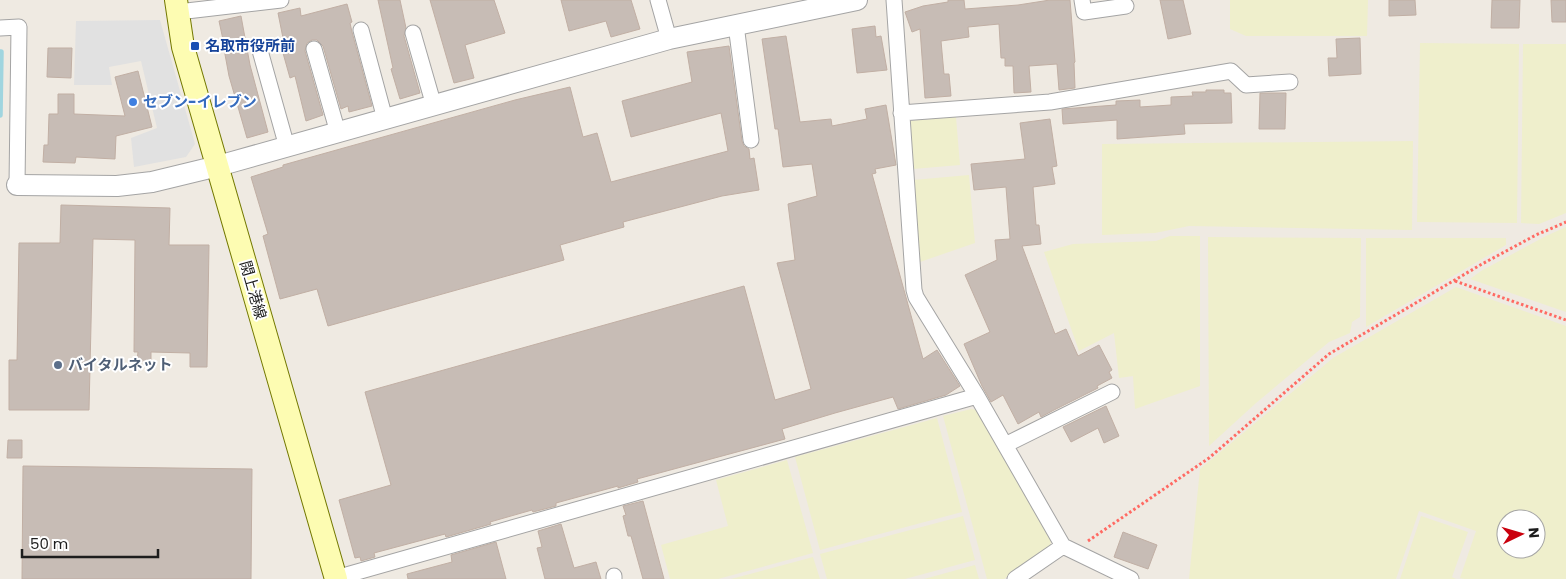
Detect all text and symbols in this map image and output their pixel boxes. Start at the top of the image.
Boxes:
place label: 名取市役所前 [205,35,295,56]
marker: 名取市役所前 [189,40,201,52]
place label: セブン-イレブン [143,91,257,112]
marker: セブン-イレブン [127,96,139,108]
street label: 閖上港線 [235,258,272,322]
place label: バイタルネット [68,354,172,375]
marker: バイタルネット [52,359,64,371]
north arrow [1496,509,1546,559]
scale bar [22,526,159,558]
text: N [1524,527,1544,539]
text: 50 m [30,533,68,554]

